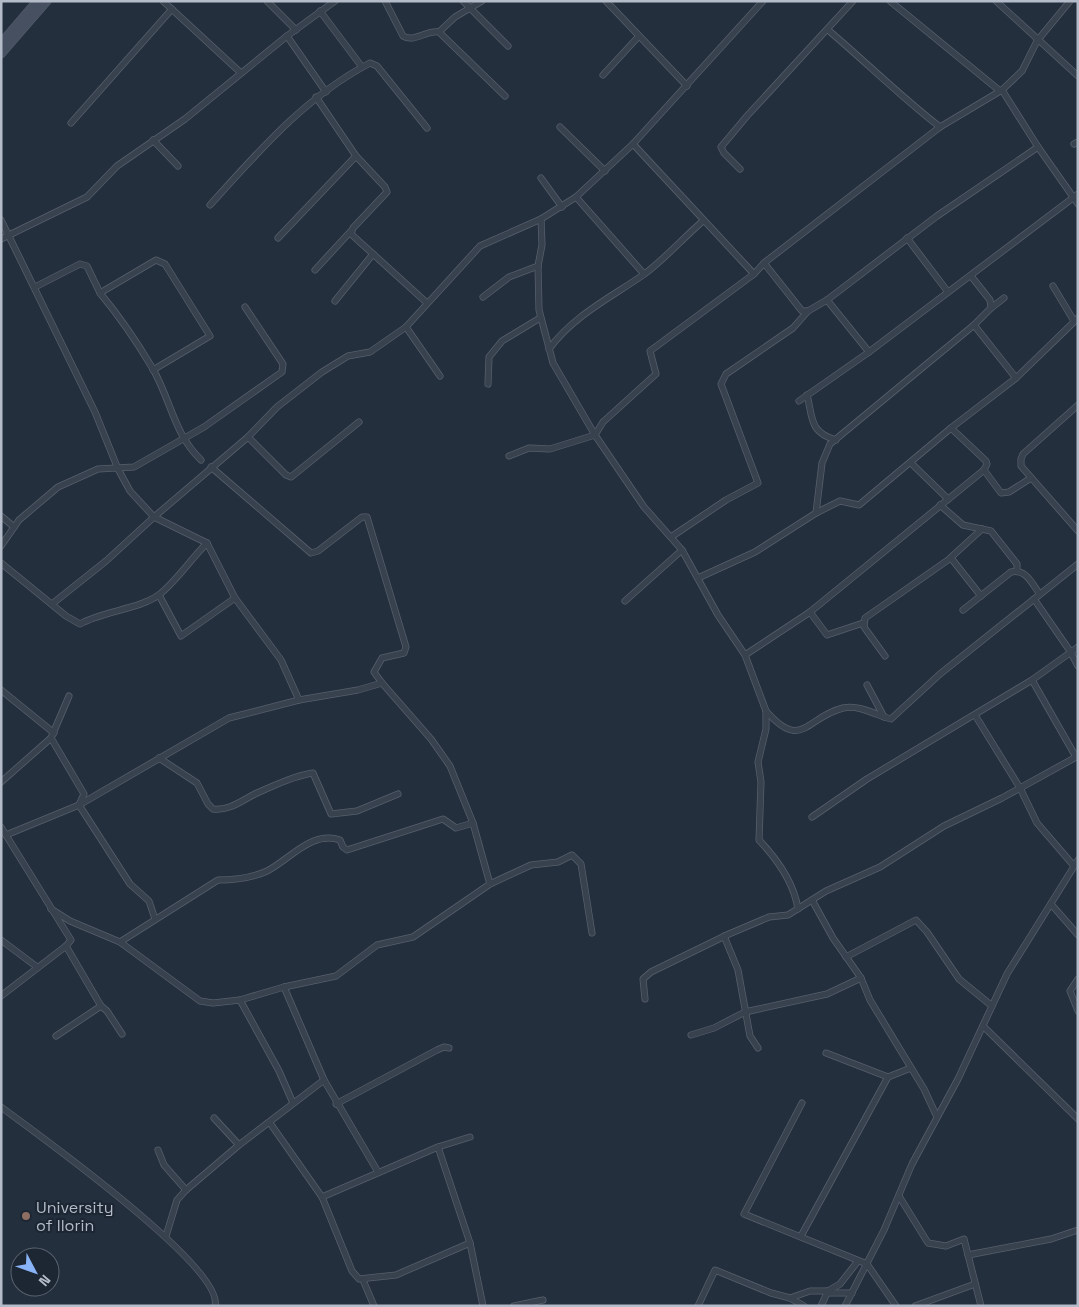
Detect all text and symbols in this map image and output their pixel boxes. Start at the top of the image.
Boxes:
place label: University of Ilorin [36,1197,114,1236]
marker: University of Ilorin [20,1210,32,1222]
north arrow [10,1247,60,1297]
text: N [35,1271,55,1290]

